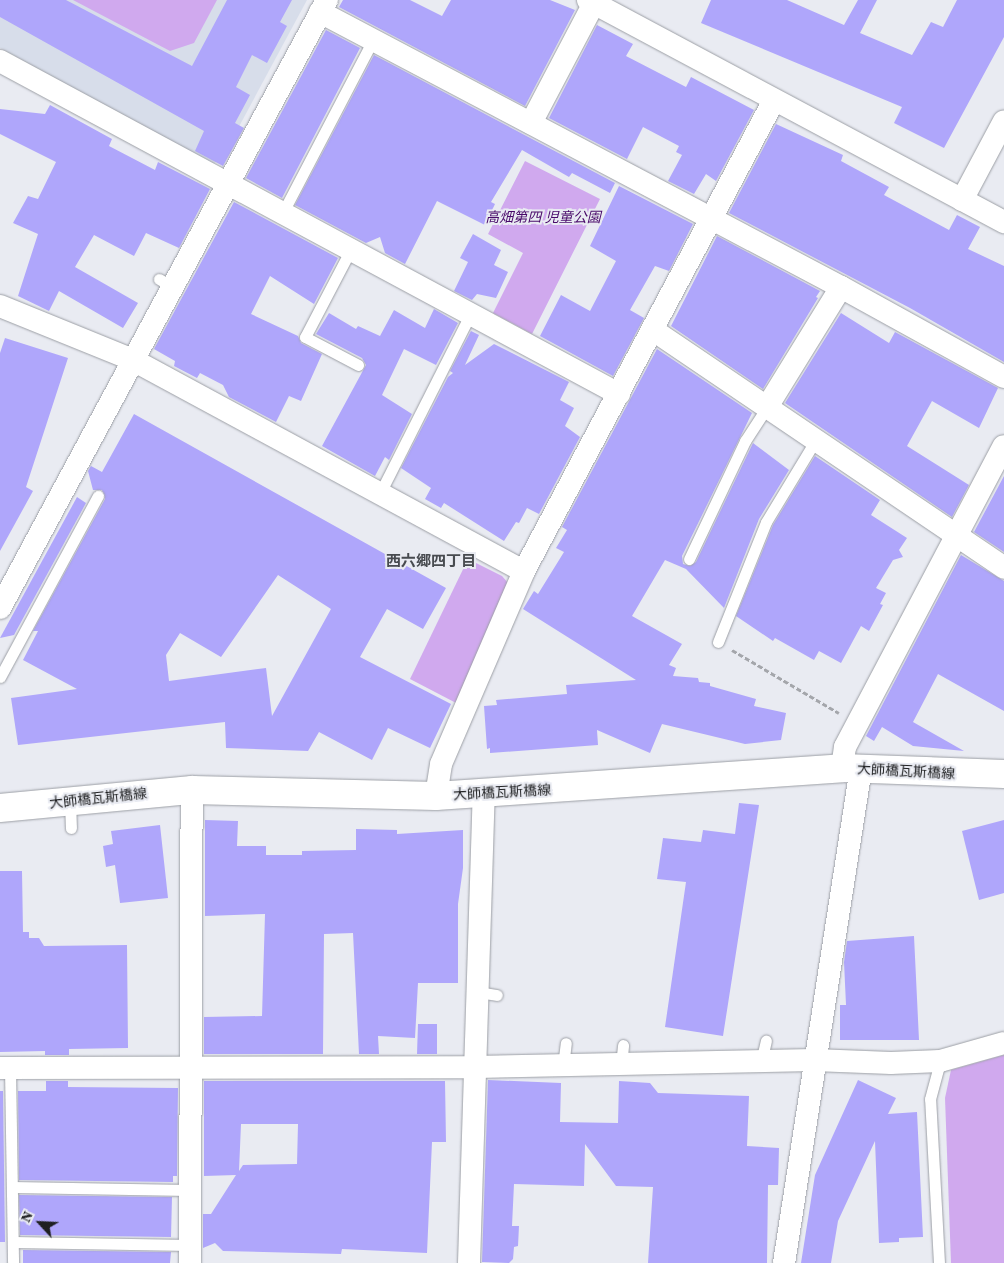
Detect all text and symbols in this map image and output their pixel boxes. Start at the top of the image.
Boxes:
park label: 高畑第四 児童公園 [485,209,601,225]
district label: 西六郷四丁目 [386,552,476,570]
street label: 大師橋瓦斯橋線 [857,760,955,782]
street label: 大師橋瓦斯橋線 [453,781,551,803]
street label: 大師橋瓦斯橋線 [48,785,148,811]
north arrow [15,1198,65,1248]
text: N [15,1208,38,1226]

